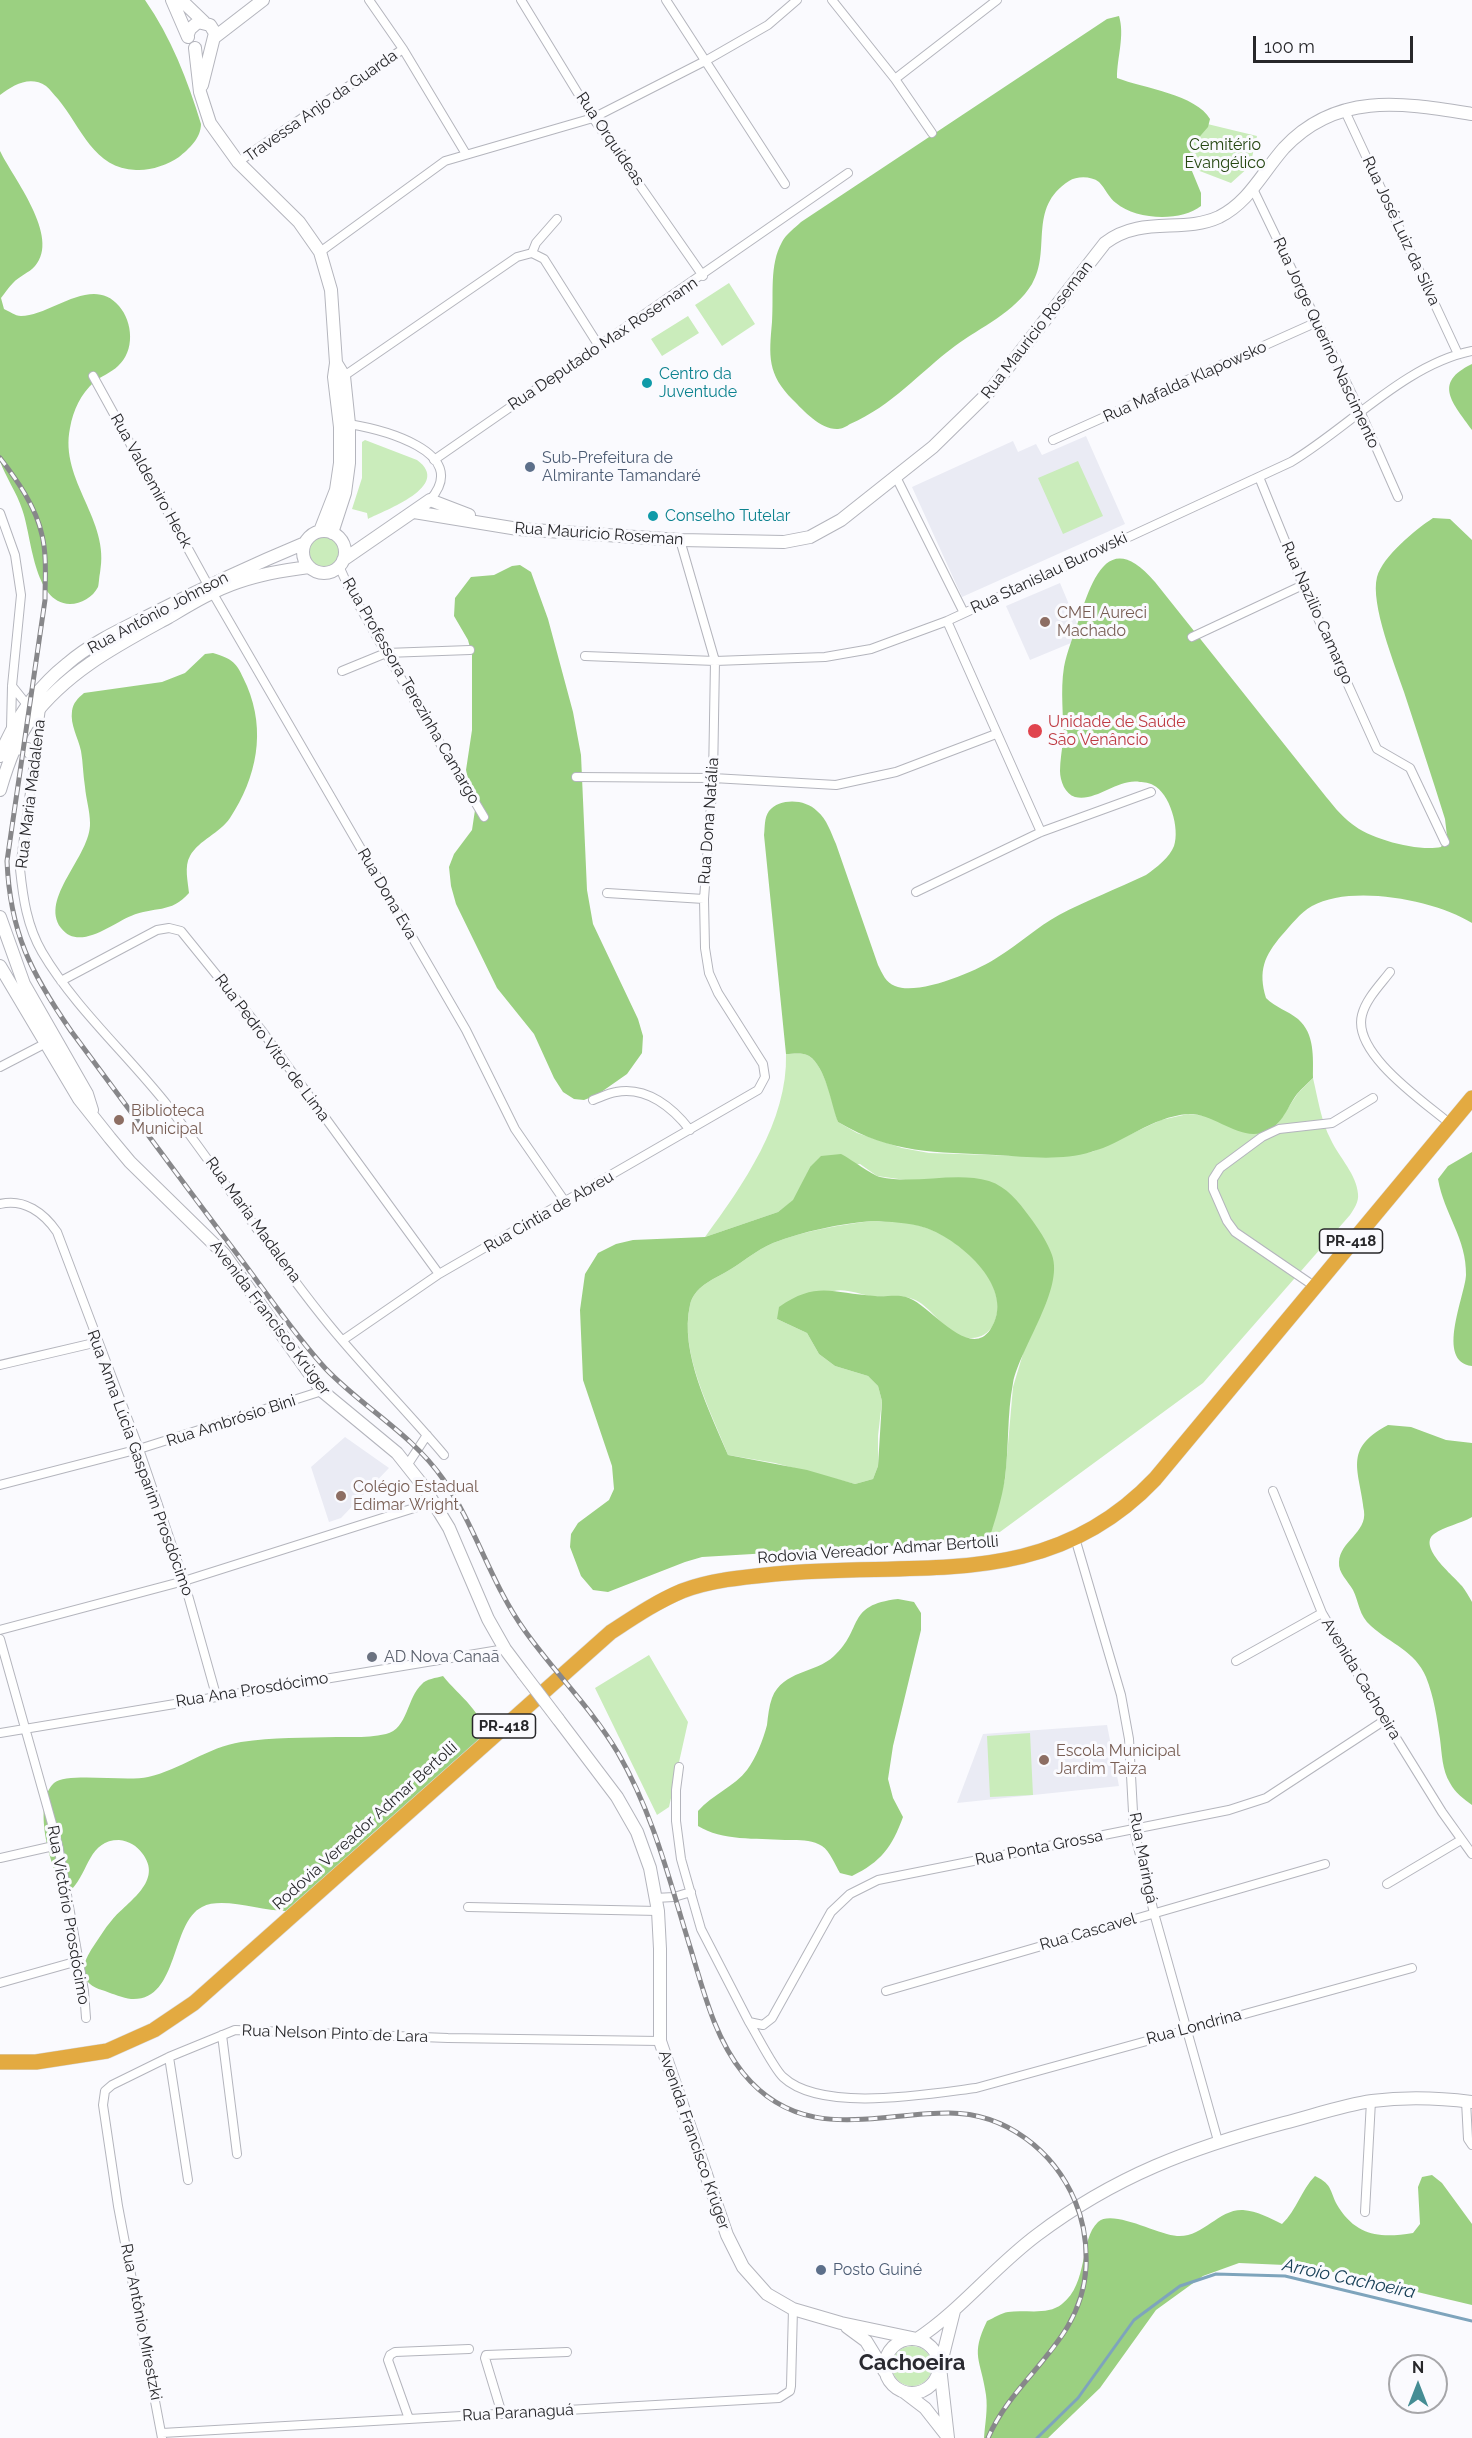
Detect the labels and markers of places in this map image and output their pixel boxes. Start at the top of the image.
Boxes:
place label: Centro da Juventude [659,364,737,402]
marker: Centro da Juventude [640,376,654,390]
place label: Sub-Prefeitura de Almirante Tamandaré [542,448,701,486]
marker: Sub-Prefeitura de Almirante Tamandaré [523,460,537,474]
place label: Conselho Tutelar [665,506,790,526]
marker: Conselho Tutelar [646,509,660,523]
place label: CMEI Aureci Machado [1057,603,1147,641]
marker: CMEI Aureci Machado [1038,615,1052,629]
place label: Unidade de Saúde São Venâncio [1048,712,1186,750]
marker: Unidade de Saúde São Venâncio [1026,722,1044,740]
place label: Biblioteca Municipal [131,1101,204,1139]
marker: Biblioteca Municipal [112,1113,126,1127]
place label: Colégio Estadual Edimar Wright [353,1477,478,1515]
marker: Colégio Estadual Edimar Wright [334,1489,348,1503]
place label: AD Nova Canaã [384,1647,499,1667]
marker: AD Nova Canaã [365,1650,379,1664]
place label: Escola Municipal Jardim Taiza [1056,1741,1180,1779]
marker: Escola Municipal Jardim Taiza [1037,1753,1051,1767]
place label: Posto Guiné [833,2260,922,2280]
marker: Posto Guiné [814,2263,828,2277]

